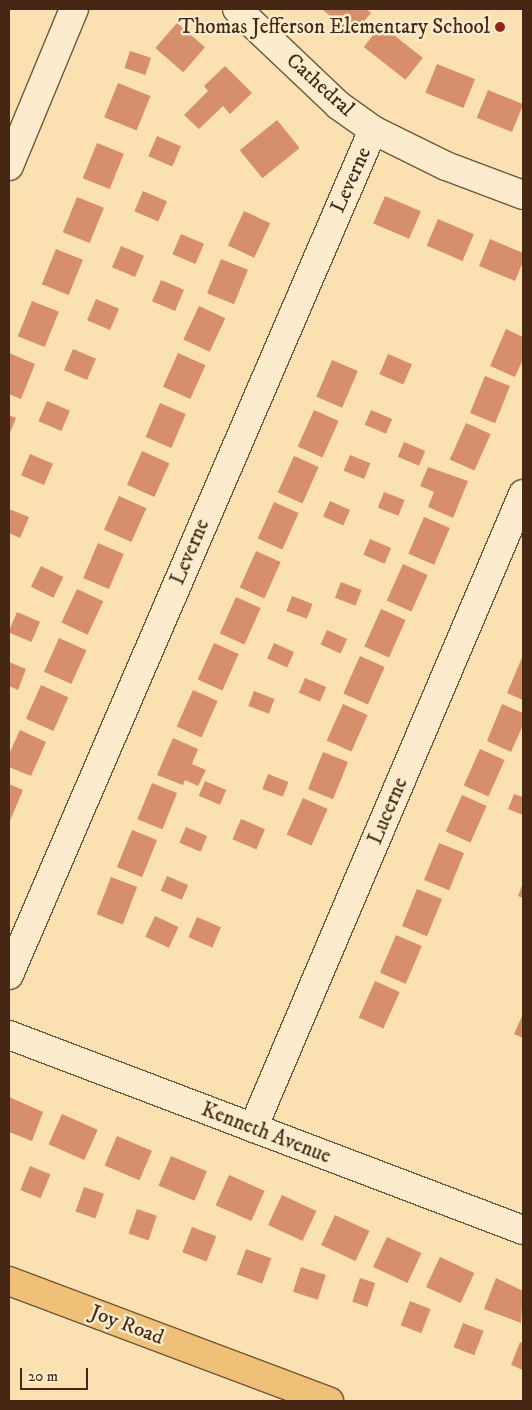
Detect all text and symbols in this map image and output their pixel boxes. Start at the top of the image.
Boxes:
place label: Thomas Jefferson Elementary School [178,14,490,40]
marker: Thomas Jefferson Elementary School [494,21,506,33]
street label: Cathedral [281,48,359,122]
street label: Leverne [325,143,377,217]
street label: Leverne [165,515,215,589]
street label: Lucerne [363,774,413,848]
street label: Kenneth Avenue [198,1097,334,1169]
street label: Joy Road [87,1300,167,1350]
scale bar [22,1358,90,1390]
text: 20 m [28,1367,58,1386]

